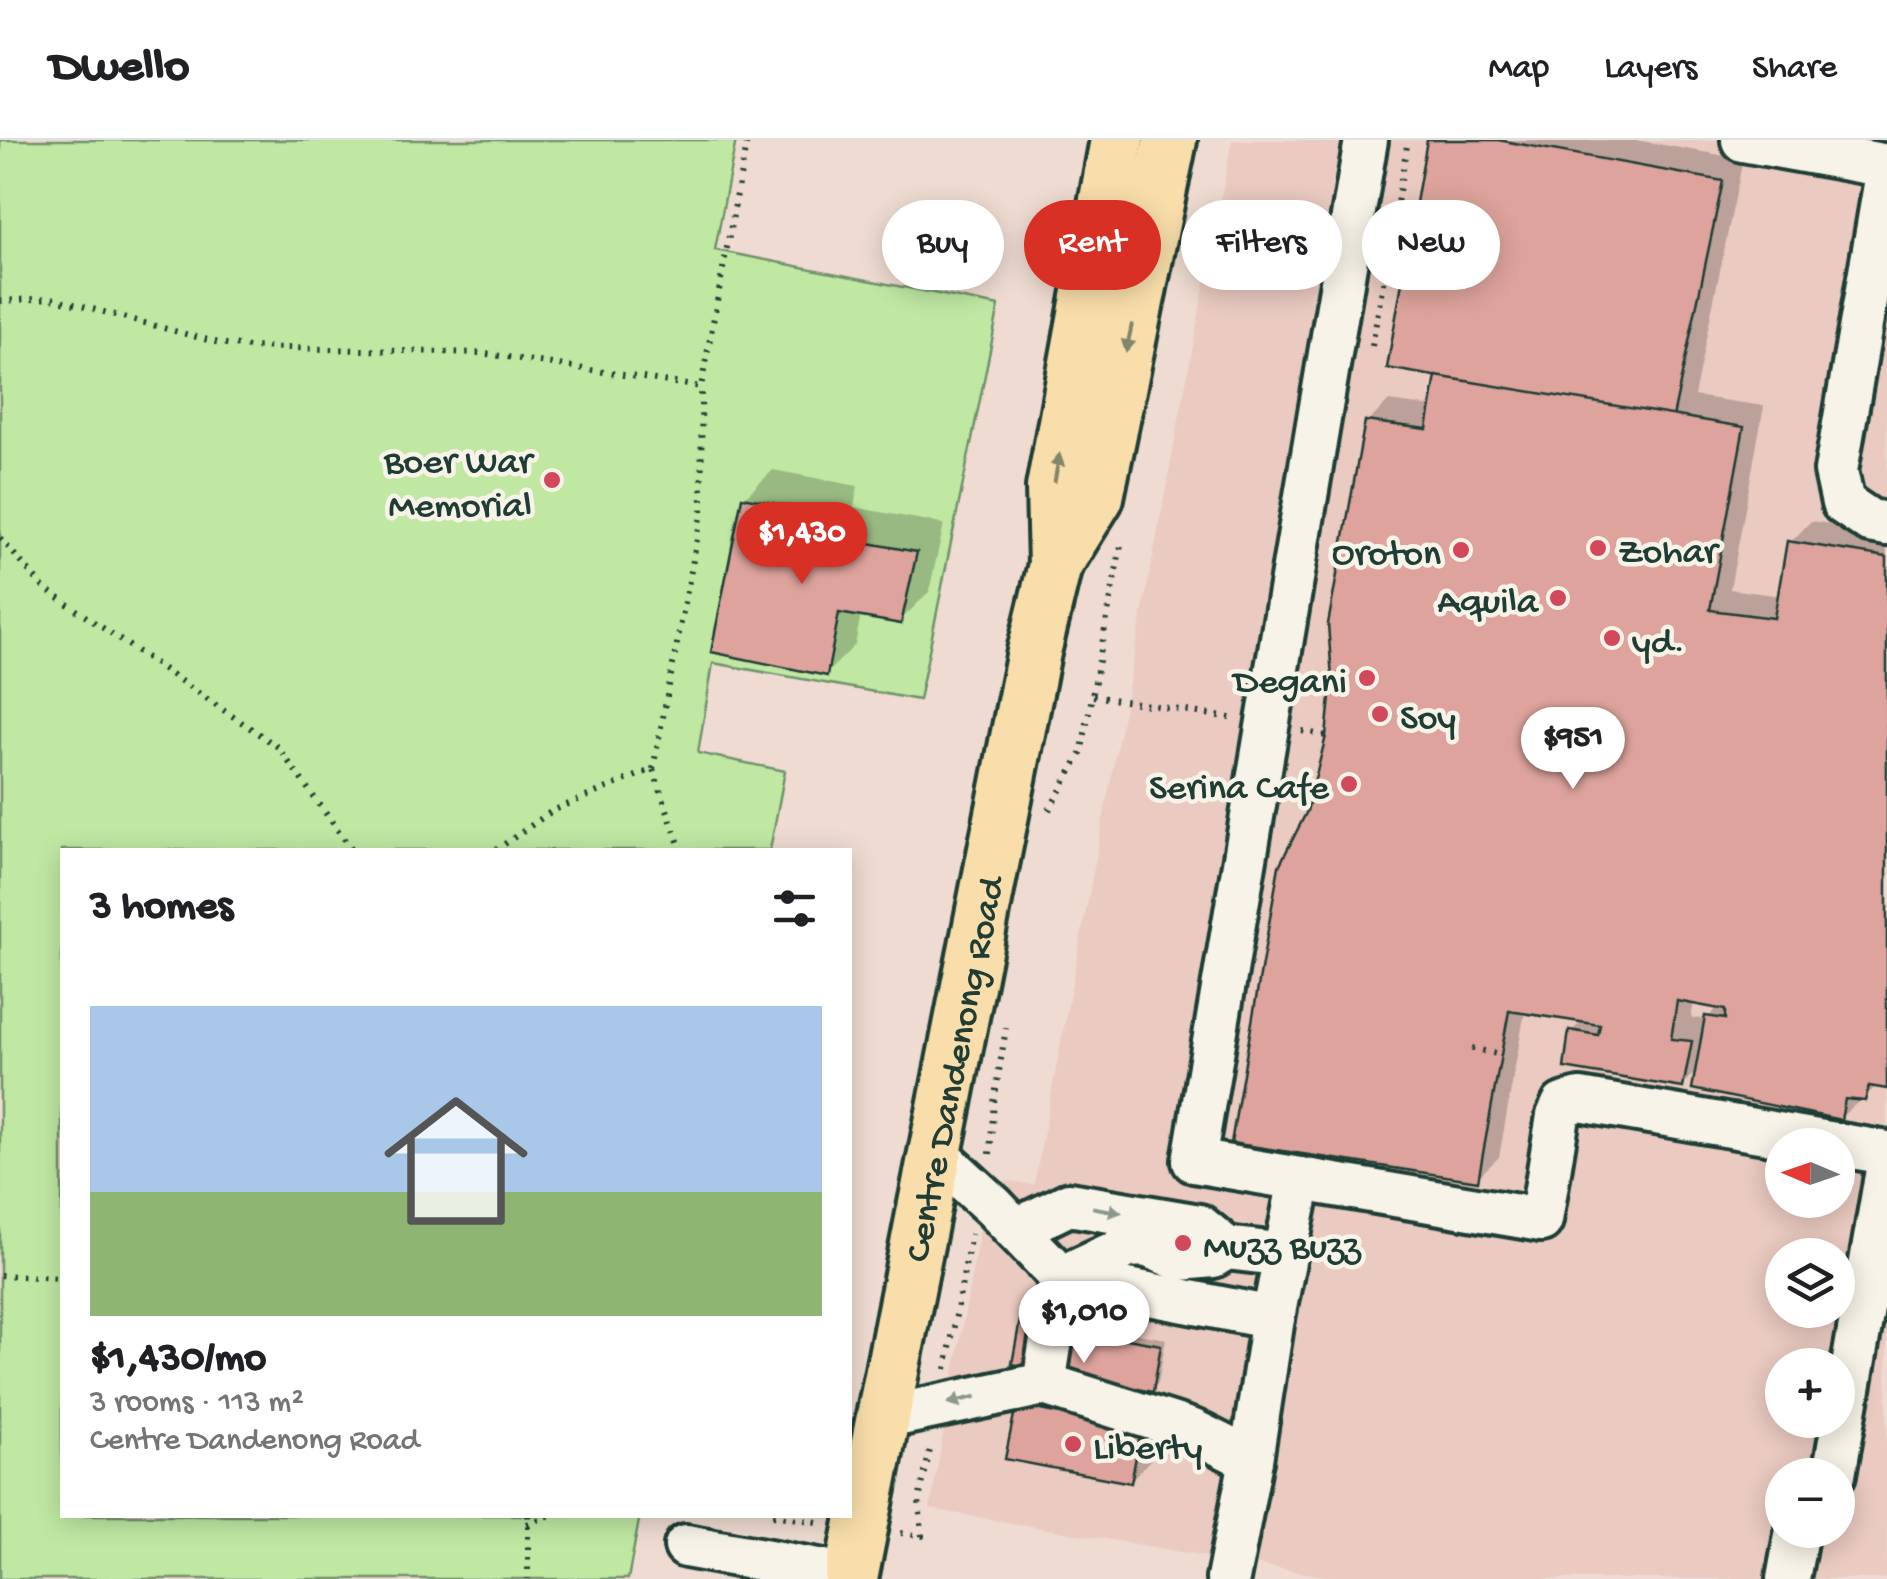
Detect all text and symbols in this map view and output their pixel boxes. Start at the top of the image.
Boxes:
text: Dwello [50,41,189,98]
text: Map [1488,49,1549,90]
text: Layers [1604,49,1697,90]
text: Share [1752,49,1837,90]
chip: Buy [882,200,1004,290]
chip: Rent [1024,200,1161,290]
chip: Filters [1181,200,1342,290]
chip: New [1362,200,1500,290]
one-way arrow [1121,323,1137,354]
place label: Boer War Memorial [383,442,536,530]
one-way arrow [1049,452,1065,483]
marker: Boer War Memorial [541,469,563,491]
pin: $1,430 [721,502,883,587]
text: $1,430 [758,515,846,553]
place label: Zohar [1618,532,1721,576]
place label: Oroton [1332,534,1441,578]
marker: Zohar [1587,537,1609,559]
marker: Oroton [1450,539,1472,561]
place label: Aquila [1437,582,1540,626]
marker: Aquila [1547,587,1569,609]
place label: yd. [1632,622,1685,666]
marker: yd. [1601,627,1623,649]
place label: Degani [1231,662,1347,706]
marker: Degani [1356,667,1378,689]
place label: Soy [1400,698,1456,742]
marker: Soy [1369,703,1391,725]
pin: $951 [1514,707,1632,792]
text: $951 [1543,720,1603,758]
place label: Serina Cafe [1149,768,1329,812]
marker: Serina Cafe [1338,773,1360,795]
street label: Centre Dandenong Road [898,871,1018,1266]
icon: filters [767,881,822,936]
text: 3 homes [90,884,233,933]
icon: home [366,1071,546,1251]
north arrow [1765,1128,1855,1218]
map controls [1765,1128,1855,1548]
one-way arrow [1091,1203,1123,1218]
place label: Muzz Buzz [1203,1227,1362,1271]
marker: Muzz Buzz [1172,1232,1194,1254]
button: layers [1765,1238,1855,1328]
pin: $1,010 [1003,1281,1165,1366]
text: $1,010 [1041,1294,1127,1332]
text: $1,430/mo [90,1336,266,1385]
button: + [1765,1348,1855,1438]
text: 3 rooms · 113 m² [90,1385,304,1423]
one-way arrow [947,1393,978,1408]
text: Centre Dandenong Road [90,1423,419,1461]
place label: Liberty [1093,1428,1203,1472]
marker: Liberty [1062,1433,1084,1455]
button: − [1765,1458,1855,1548]

